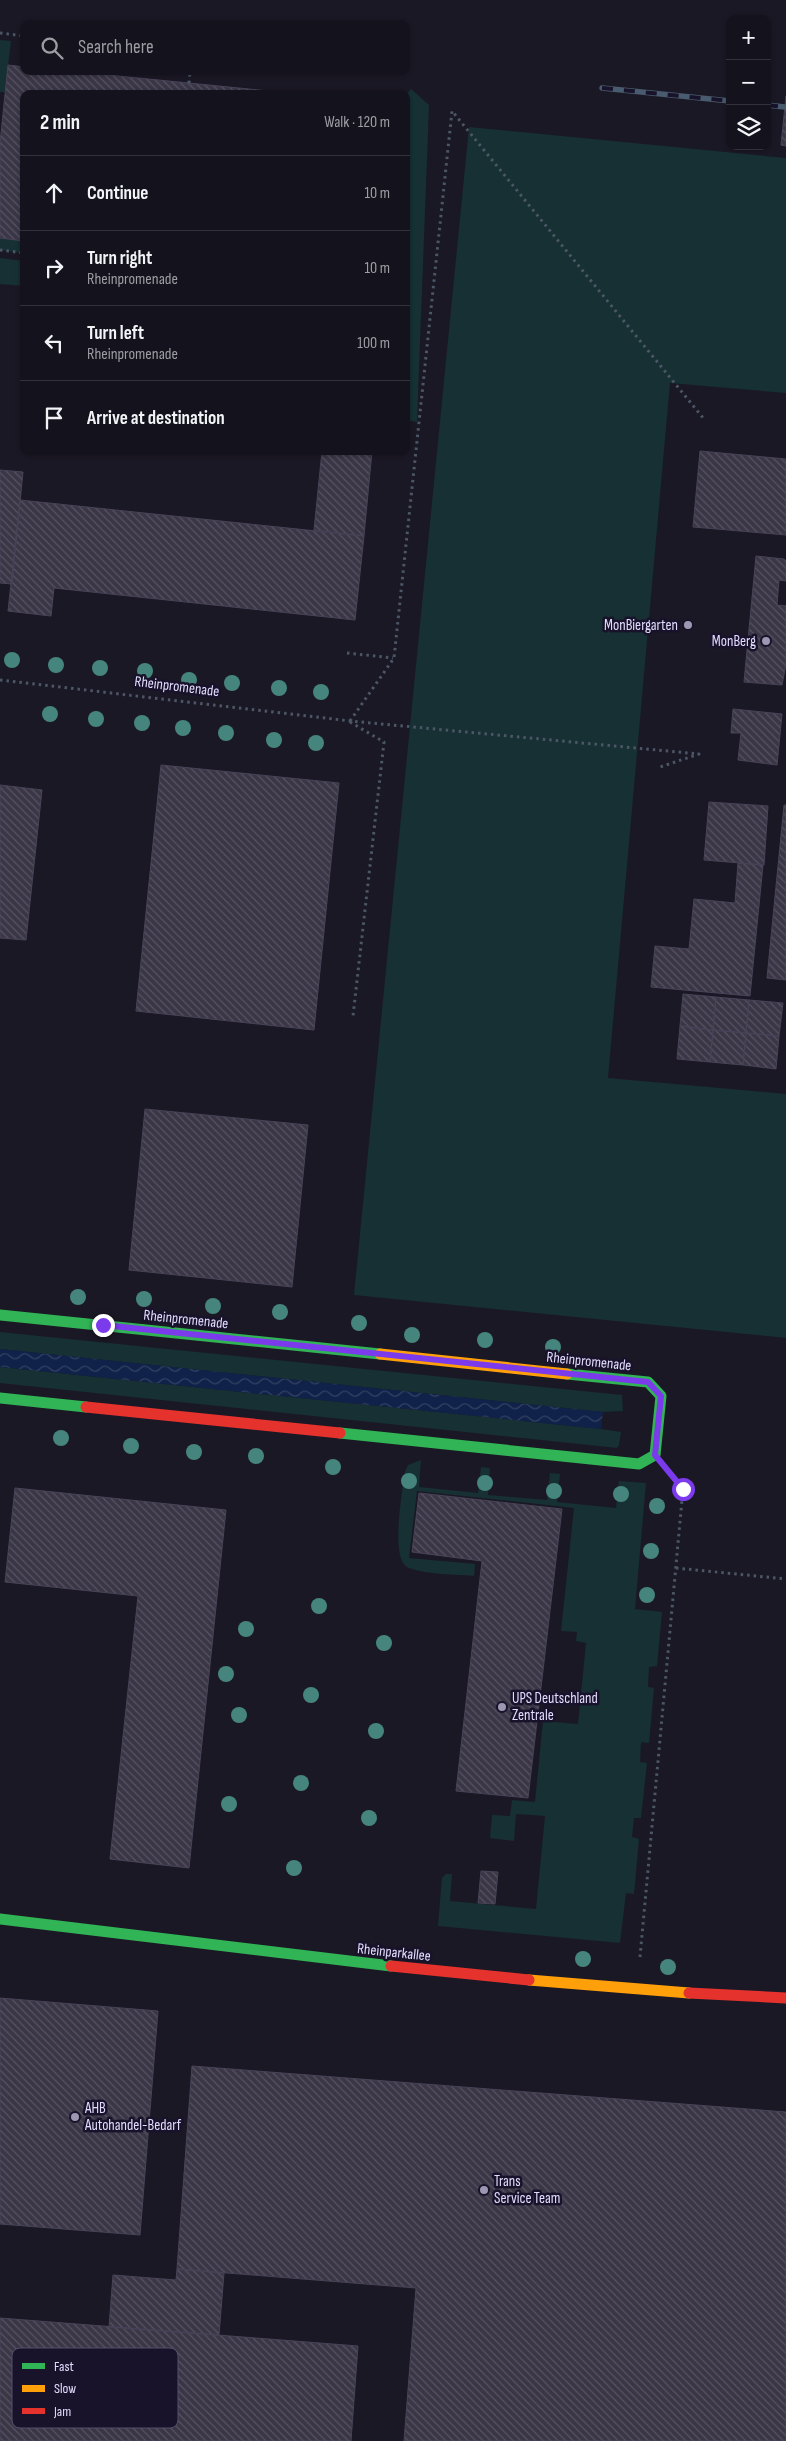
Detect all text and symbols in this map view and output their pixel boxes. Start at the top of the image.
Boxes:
map controls [726,15,771,150]
button: + [726,15,771,60]
search box [20,20,410,75]
icon: search [38,34,66,62]
text: Search here [78,36,154,59]
button: − [726,60,771,105]
button: layers [726,105,771,150]
text: 2 min [40,110,80,135]
text: Walk · 120 m [324,113,390,132]
icon: ahead [40,179,68,207]
text: Continue [87,182,148,205]
text: 10 m [364,184,390,203]
text: Turn right [87,247,152,270]
icon: right [40,254,68,282]
text: 10 m [364,259,390,278]
text: Rheinpromenade [87,270,178,289]
text: Turn left [87,322,144,345]
icon: left [40,329,68,357]
text: 100 m [357,334,390,353]
text: Rheinpromenade [87,345,178,364]
icon: arrive [40,404,68,432]
text: Arrive at destination [87,407,225,430]
place label: MonBiergarten [604,616,678,635]
marker: MonBiergarten [682,619,694,631]
place label: MonBerg [712,632,756,651]
marker: MonBerg [760,635,772,647]
street label: Rheinpromenade [133,672,220,701]
street label: Rheinpromenade [143,1306,229,1333]
route end [92,1314,115,1337]
street label: Rheinpromenade [546,1348,632,1375]
route start [672,1478,695,1501]
place label: UPS Deutschland Zentrale [512,1689,598,1725]
marker: UPS Deutschland Zentrale [496,1701,508,1713]
street label: Rheinparkallee [356,1939,432,1966]
place label: AHB Autohandel-Bedarf [84,2099,182,2135]
marker: AHB Autohandel-Bedarf [69,2111,81,2123]
place label: Trans Service Team [494,2172,560,2208]
marker: Trans Service Team [478,2184,490,2196]
legend [12,2348,178,2428]
text: Fast [54,2358,74,2375]
text: Slow [54,2380,76,2397]
text: Jam [53,2403,71,2420]

